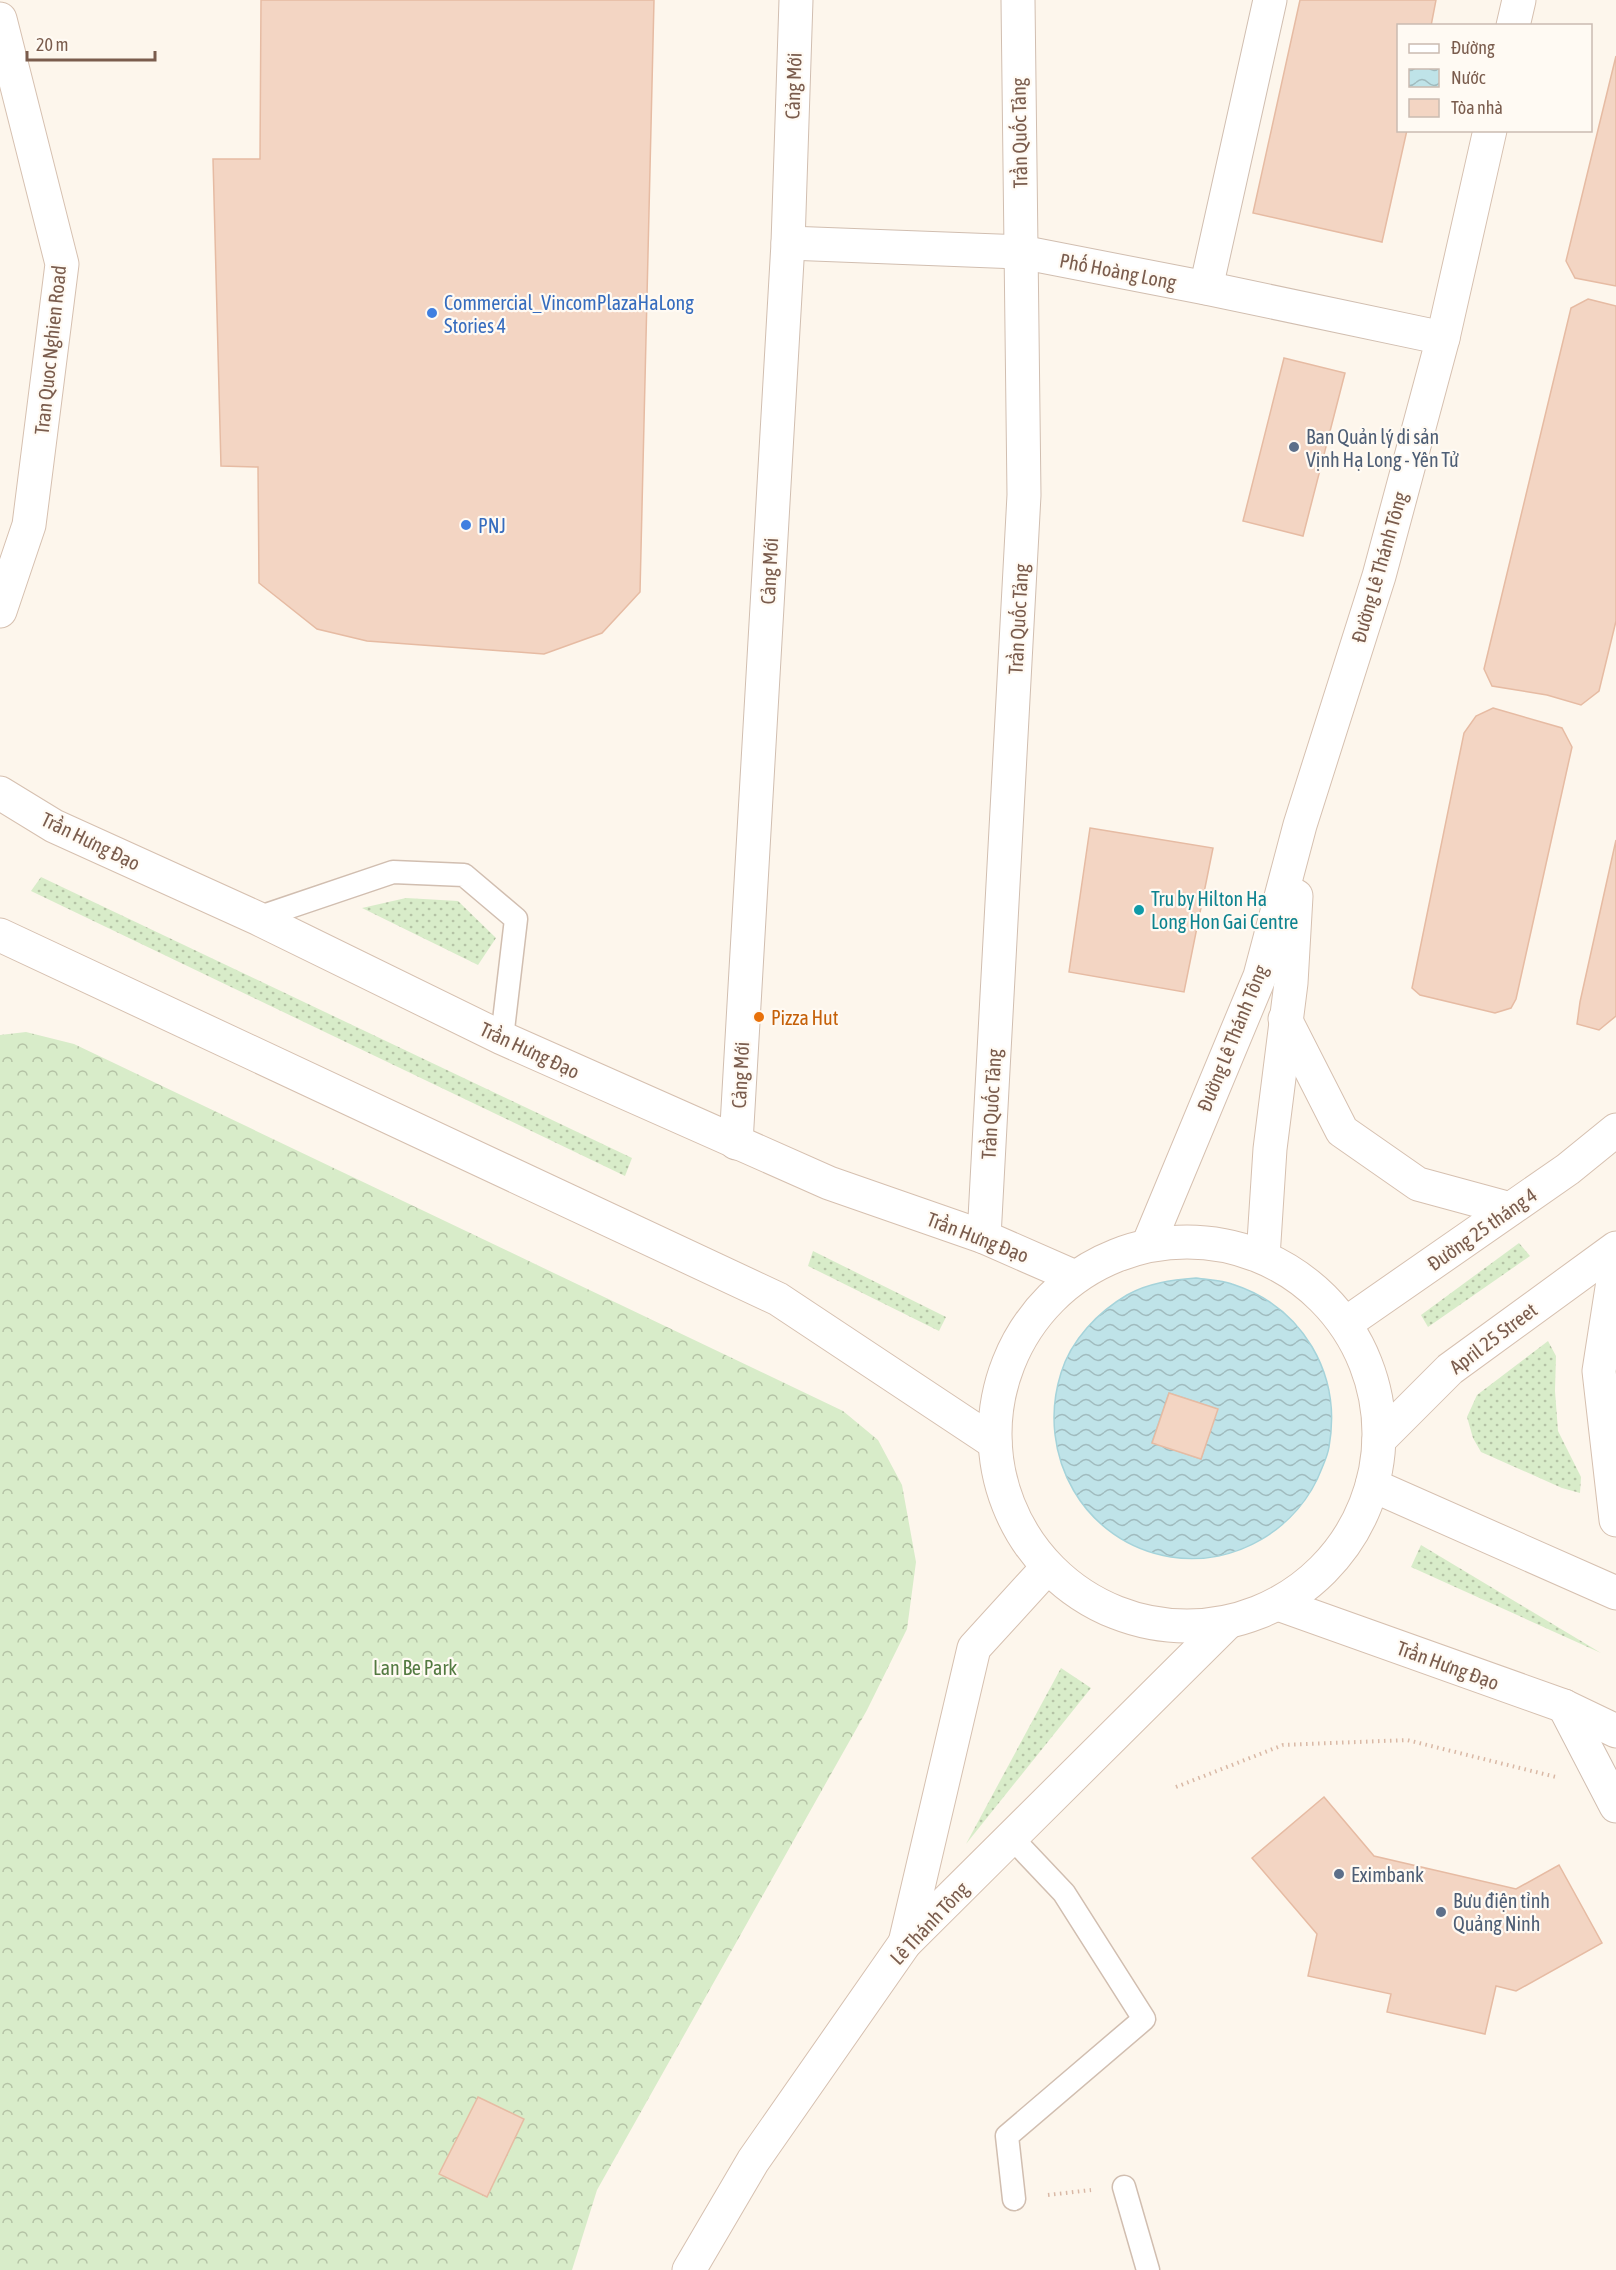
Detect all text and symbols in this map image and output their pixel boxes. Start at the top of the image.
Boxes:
scale bar [27,24,154,62]
legend [1397,24,1592,132]
text: 20 m [36,34,68,55]
text: Đường [1451,37,1495,58]
street label: Cảng Mới [780,52,806,120]
text: Nước [1451,67,1486,88]
street label: Trần Quốc Tảng [1007,77,1031,189]
text: Tòa nhà [1451,97,1503,118]
street label: Phố Hoàng Long [1058,248,1179,294]
street label: Tran Quoc Nghien Road [30,264,70,436]
place label: Commercial_VincomPlazaHaLong Stories 4 [444,291,694,337]
marker: Commercial_VincomPlazaHaLong Stories 4 [425,306,439,320]
place label: Ban Quản lý di sản Vịnh Hạ Long - Yên Tử [1306,425,1459,471]
marker: Ban Quản lý di sản Vịnh Hạ Long - Yên Tử [1287,440,1301,454]
street label: Đường Lê Thánh Tông [1346,489,1412,645]
place label: PNJ [478,514,506,537]
marker: PNJ [459,518,473,532]
street label: Cảng Mới [756,537,782,605]
street label: Trần Quốc Tảng [1004,563,1032,675]
street label: Trần Hưng Đạo [38,807,144,875]
place label: Tru by Hilton Ha Long Hon Gai Centre [1151,887,1298,933]
marker: Tru by Hilton Ha Long Hon Gai Centre [1132,903,1146,917]
street label: Đường Lê Thánh Tông [1192,961,1272,1114]
place label: Pizza Hut [771,1006,839,1029]
marker: Pizza Hut [752,1010,766,1024]
street label: Trần Hưng Đạo [477,1017,583,1083]
street label: Cảng Mới [727,1041,753,1109]
street label: Trần Quốc Tảng [977,1048,1005,1160]
street label: Đường 25 tháng 4 [1423,1183,1541,1275]
street label: Trần Hưng Đạo [924,1207,1032,1267]
street label: April 25 Street [1445,1298,1541,1378]
street label: Trần Hưng Đạo [1394,1636,1502,1694]
park label: Lan Be Park [373,1656,457,1679]
place label: Eximbank [1351,1863,1424,1886]
marker: Eximbank [1332,1867,1346,1881]
street label: Lê Thánh Tông [885,1877,973,1969]
place label: Bưu điện tỉnh Quảng Ninh [1453,1889,1550,1935]
marker: Bưu điện tỉnh Quảng Ninh [1434,1905,1448,1919]

